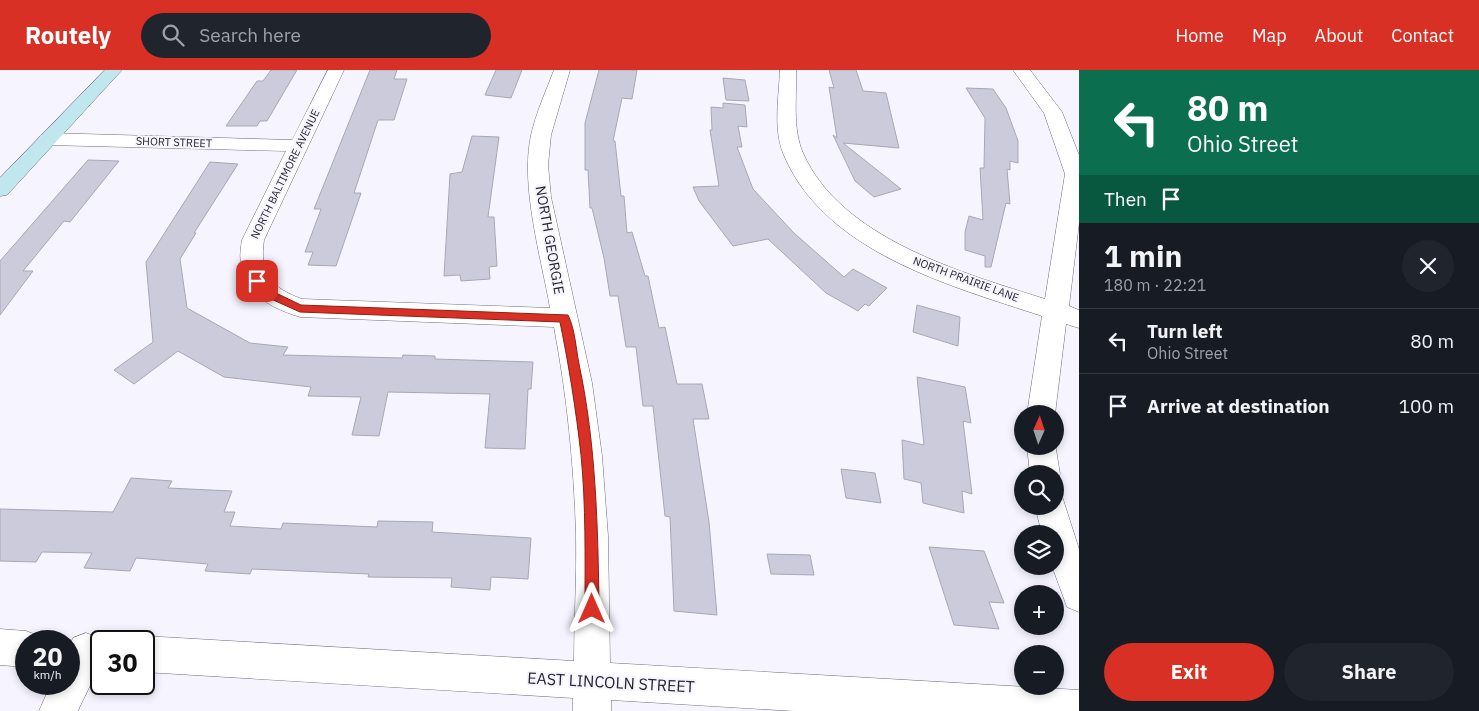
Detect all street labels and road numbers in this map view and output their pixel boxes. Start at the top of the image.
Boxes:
street label: NORTH BALTIMORE AVENUE [247,107,323,241]
street label: SHORT STREET [136,134,213,150]
street label: NORTH GEORGIE [532,184,568,296]
street label: NORTH PRAIRIE LANE [911,253,1021,305]
street label: EAST LINCOLN STREET [527,668,695,696]

